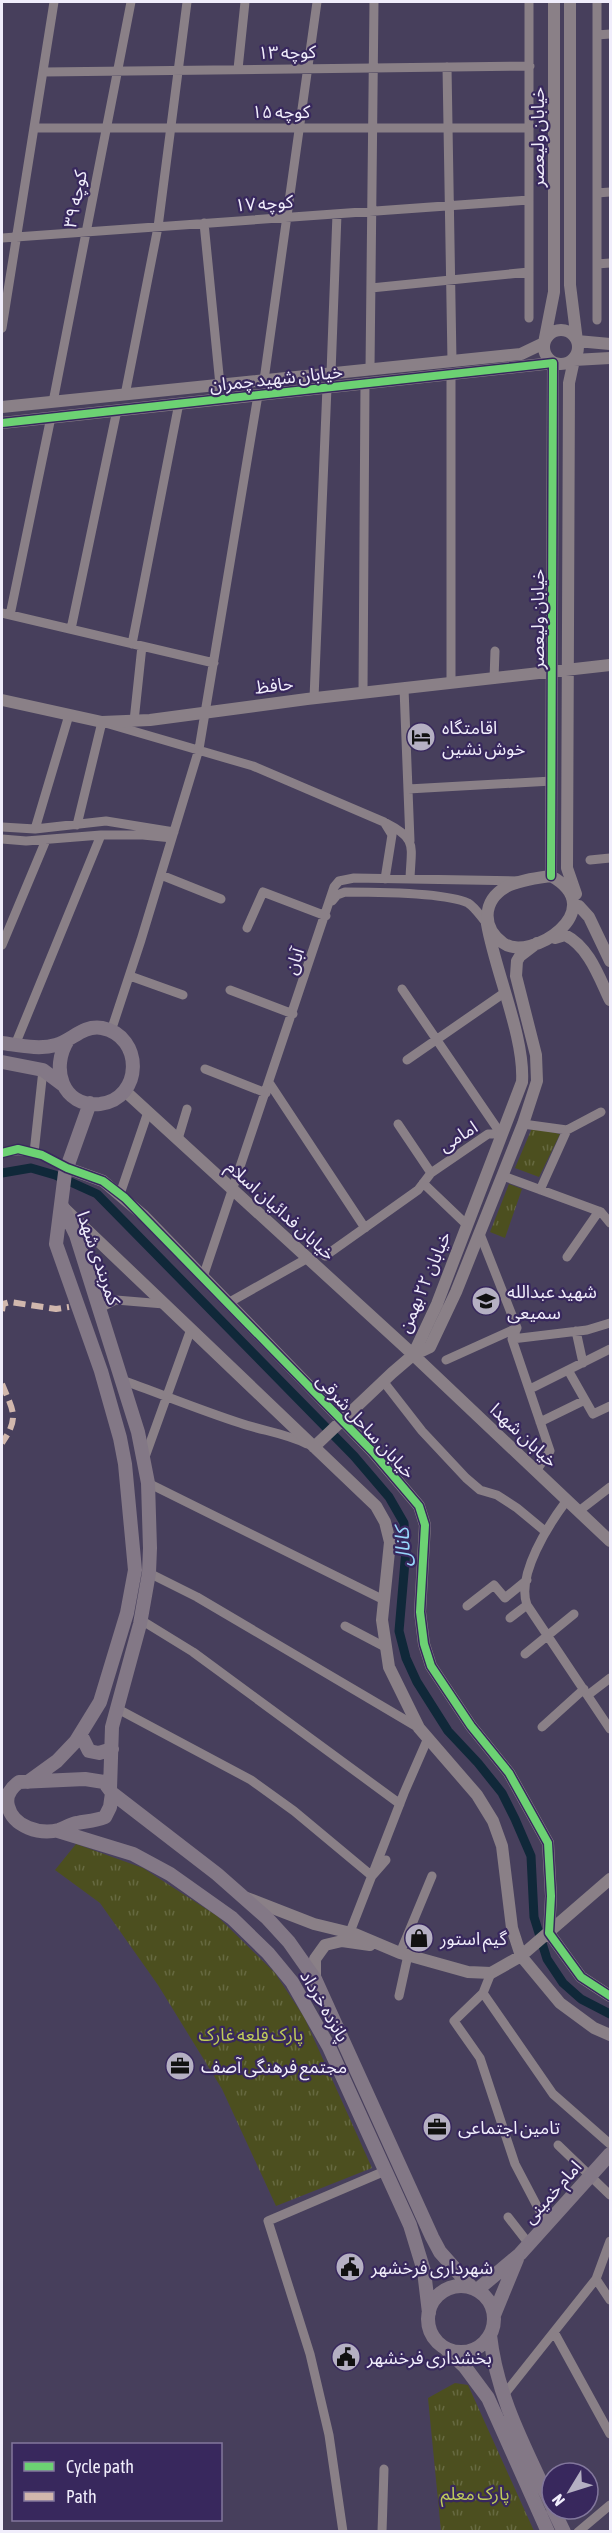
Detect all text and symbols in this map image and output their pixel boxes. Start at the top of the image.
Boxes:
street label: کوچه ۱۳ [258,41,317,64]
street label: خیابان ولیعصر [527,87,549,188]
street label: کوچه ۱۵ [252,101,311,123]
street label: کوچه ۳۹ [59,168,92,230]
street label: کوچه ۱۷ [234,190,294,217]
street label: خیابان شهید چمران [208,361,344,396]
street label: خیابان ولیعصر [527,569,549,670]
street label: حافظ [253,672,295,698]
place label: اقامتگاه خوش نشین [442,717,525,760]
hotel icon: اقامتگاه خوش نشین [405,721,437,753]
street label: آبان [280,944,309,977]
street label: امامی [435,1116,482,1157]
street label: خیابان فدائیان اسلام [220,1156,340,1267]
street label: کمربندی شهدا [72,1208,125,1309]
street label: خیابان ۲۲ بهمن [393,1228,456,1336]
place label: شهید عبدالله سمیعی [507,1281,597,1324]
school or university icon: شهید عبدالله سمیعی [470,1285,502,1317]
street label: خیابان ساحل شرقی [312,1369,420,1483]
street label: خیابان شهدا [485,1398,562,1472]
water label: کانال [389,1523,416,1567]
shop icon: گیم استور [403,1922,435,1954]
place label: گیم استور [439,1928,508,1952]
street label: پانزده خرداد [295,1967,354,2046]
park label: پارک قلعه غارک [199,2024,303,2046]
office icon: مجتمع فرهنگی آصف [164,2050,196,2082]
place label: مجتمع فرهنگی آصف [201,2056,347,2081]
office icon: تامین اجتماعی [421,2111,453,2143]
place label: تامین اجتماعی [458,2117,560,2139]
street label: امام خمینی [518,2156,589,2230]
public building icon: شهرداری فرخشهر [334,2251,366,2283]
place label: شهرداری فرخشهر [370,2257,493,2279]
public building icon: بخشداری فرخشهر [330,2341,362,2373]
place label: بخشداری فرخشهر [366,2347,492,2369]
legend [12,2443,222,2521]
text: Cycle path [66,2456,134,2477]
north arrow [540,2461,600,2521]
park label: پارک معلم [440,2483,510,2507]
text: Path [66,2486,97,2507]
text: N [548,2491,568,2510]

